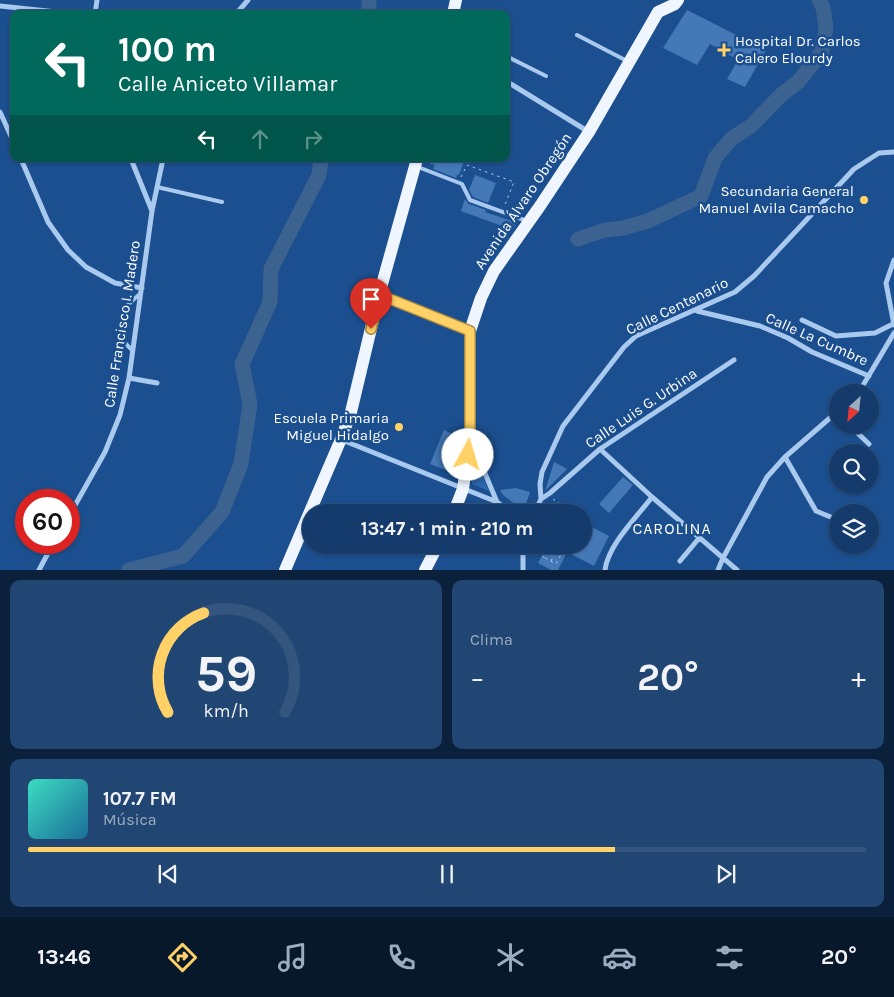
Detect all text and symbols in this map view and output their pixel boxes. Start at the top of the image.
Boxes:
text: 100 m [118,29,217,70]
icon: left [35,30,100,95]
place label: Hospital Dr. Carlos Calero Elourdy [735,32,861,67]
marker: Hospital Dr. Carlos Calero Elourdy [717,43,731,57]
text: Calle Aniceto Villamar [118,71,337,97]
icon: left [193,125,221,153]
icon: ahead [246,125,274,153]
icon: right [299,125,327,153]
street label: Avenida Álvaro Obregón [471,129,575,273]
place label: Secundaria General Manuel Avila Camacho [698,182,854,217]
marker: Secundaria General Manuel Avila Camacho [858,194,870,206]
street label: Calle Francisco I. Madero [100,239,144,409]
street label: Calle Centenario [623,273,731,339]
pin [350,278,392,329]
icon: arrive [357,285,385,313]
street label: Calle La Cumbre [763,308,871,370]
street label: Calle Luis G. Urbina [582,364,700,452]
north arrow [829,384,879,434]
map controls [829,384,879,554]
place label: Escuela Primaria Miguel Hidalgo [274,409,389,444]
marker: Escuela Primaria Miguel Hidalgo [393,421,405,433]
position arrow [441,428,493,480]
button: search [829,444,879,494]
speed limit sign: 60 [15,489,80,554]
button: layers [829,504,879,554]
text: 13:47 · 1 min · 210 m [361,518,533,540]
district label: CAROLINA [632,519,712,538]
text: Clima [470,630,513,649]
text: 59 [195,643,257,704]
text: 20° [637,655,699,700]
text: − [470,661,485,694]
text: + [851,661,866,694]
text: km/h [203,701,249,722]
text: 107.7 FM [103,788,177,810]
text: Música [103,810,156,829]
icon: previous [154,860,182,888]
icon: pause [433,860,461,888]
icon: next [712,860,740,888]
icon: directions [165,940,200,975]
icon: music [275,940,310,975]
icon: phone [384,940,419,975]
icon: climate [493,940,528,975]
icon: car [602,940,637,975]
icon: filters [712,940,747,975]
text: 13:46 [37,944,91,970]
text: 20° [821,944,857,970]

